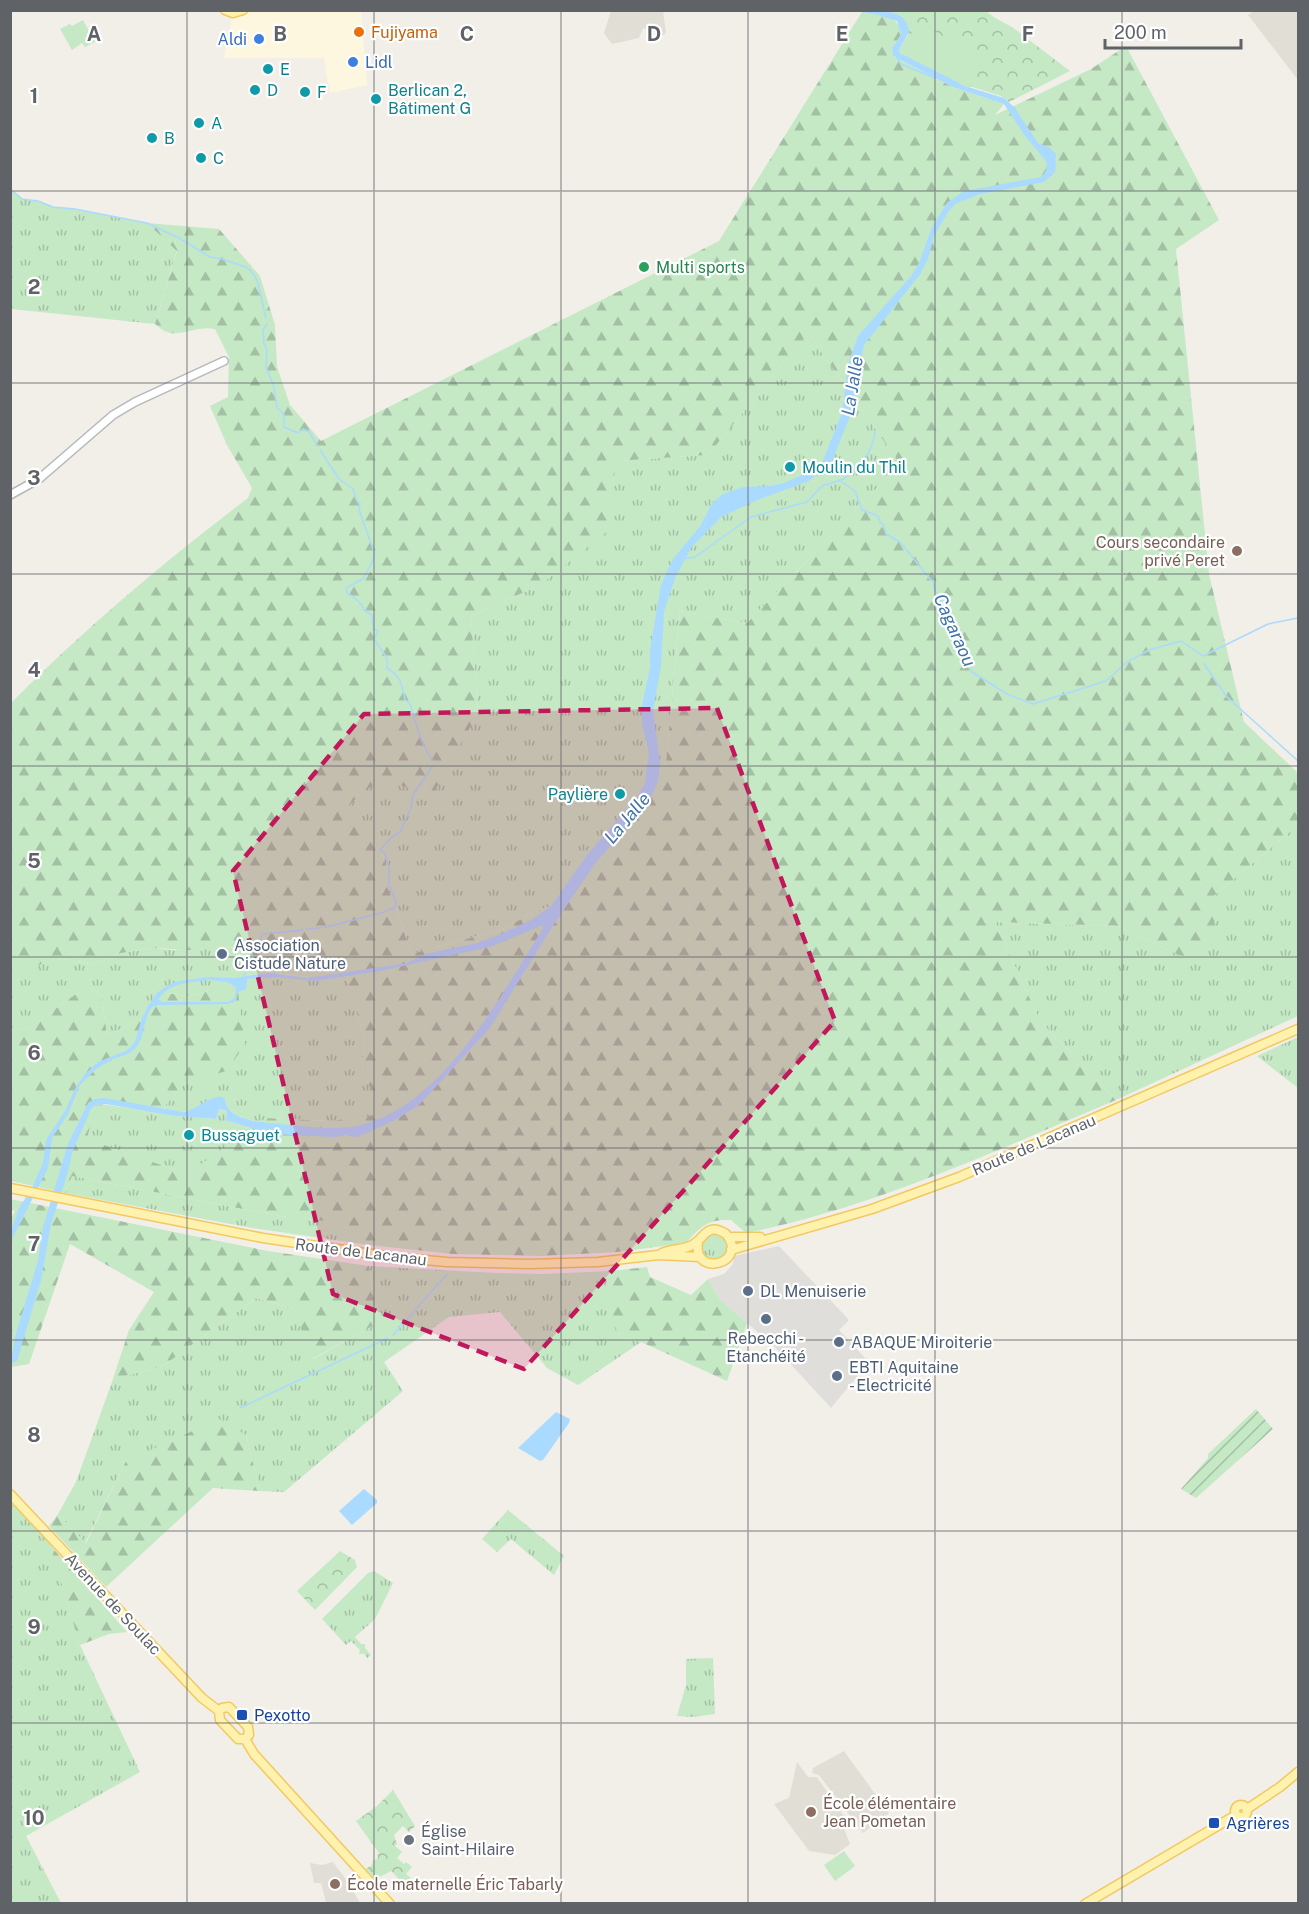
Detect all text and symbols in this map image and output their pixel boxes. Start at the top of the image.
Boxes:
scale bar [1105,12,1242,50]
text: A [87,22,101,46]
text: B [273,22,287,46]
text: C [460,22,474,46]
text: D [647,22,661,46]
text: E [836,22,848,46]
text: F [1022,22,1034,46]
text: 200 m [1114,22,1167,43]
place label: Fujiyama [371,23,438,42]
marker: Fujiyama [352,25,366,39]
place label: Aldi [218,30,247,49]
marker: Aldi [252,32,266,46]
place label: Lidl [365,53,393,72]
marker: Lidl [346,55,360,69]
place label: E [280,60,290,79]
marker: E [261,62,275,76]
place label: D [267,81,278,100]
place label: Berlican 2, Bâtiment G [388,81,471,118]
marker: D [248,83,262,97]
place label: F [317,83,327,102]
text: 1 [30,84,38,108]
marker: F [298,85,312,99]
marker: Berlican 2, Bâtiment G [369,92,383,106]
place label: A [211,114,222,133]
marker: A [192,116,206,130]
place label: B [164,129,175,148]
marker: B [145,131,159,145]
place label: C [213,149,224,168]
marker: C [194,151,208,165]
place label: Multi sports [656,258,745,277]
marker: Multi sports [637,260,651,274]
text: 2 [28,275,40,299]
water label: La Jalle [837,355,867,417]
place label: Moulin du Thil [802,458,907,477]
marker: Moulin du Thil [783,460,797,474]
text: 3 [27,466,41,490]
place label: Cours secondaire privé Peret [1096,533,1225,570]
marker: Cours secondaire privé Peret [1230,544,1244,558]
water label: Cagaraou [930,590,980,670]
text: 4 [27,658,41,682]
place label: Paylière [548,785,608,804]
marker: Paylière [613,787,627,801]
water label: La Jalle [600,788,654,848]
text: 5 [27,849,41,873]
place label: Association Cistude Nature [234,936,346,973]
marker: Association Cistude Nature [215,947,229,961]
text: 6 [27,1041,41,1065]
street label: Route de Lacanau [969,1110,1099,1180]
place label: Bussaguet [201,1126,280,1145]
marker: Bussaguet [182,1128,196,1142]
text: 7 [28,1232,40,1256]
street label: Route de Lacanau [294,1234,428,1270]
place label: DL Menuiserie [760,1282,866,1301]
marker: DL Menuiserie [741,1284,755,1298]
marker: Rebecchi - Etanchéité [759,1312,773,1326]
place label: Rebecchi - Etanchéité [726,1329,806,1366]
place label: ABAQUE Miroiterie [851,1333,992,1352]
marker: ABAQUE Miroiterie [832,1335,846,1349]
place label: EBTI Aquitaine - Electricité [849,1358,959,1395]
marker: EBTI Aquitaine - Electricité [830,1369,844,1383]
text: 8 [27,1423,41,1447]
street label: Avenue de Soulac [61,1549,165,1659]
text: 9 [27,1615,41,1639]
place label: Pexotto [254,1706,310,1725]
marker: Pexotto [235,1708,249,1722]
place label: École élémentaire Jean Pometan [823,1793,956,1831]
marker: École élémentaire Jean Pometan [804,1805,818,1819]
text: 10 [23,1806,45,1830]
place label: Agrières [1226,1814,1290,1833]
marker: Agrières [1207,1816,1221,1830]
place label: Église Saint-Hilaire [421,1821,515,1859]
marker: Église Saint-Hilaire [402,1833,416,1847]
place label: École maternelle Éric Tabarly [347,1874,564,1894]
marker: École maternelle Éric Tabarly [328,1877,342,1891]

